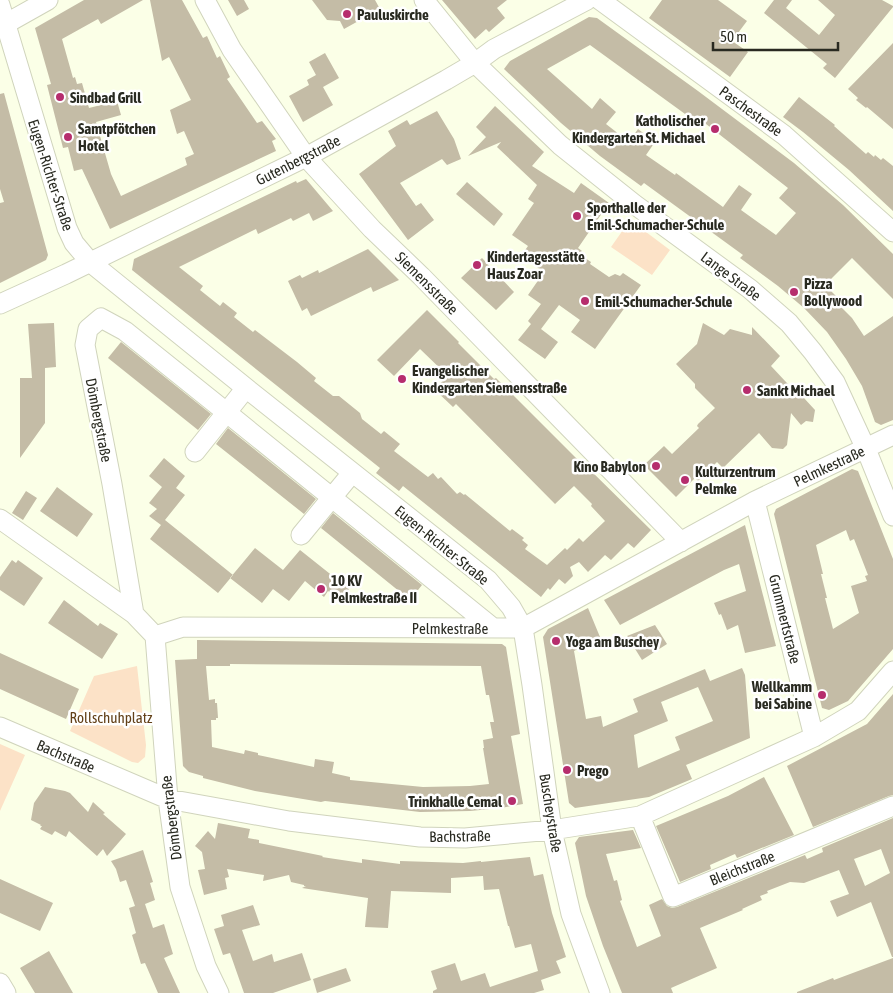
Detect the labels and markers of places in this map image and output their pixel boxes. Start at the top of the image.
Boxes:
place label: Pauluskirche [357,6,429,23]
marker: Pauluskirche [341,8,353,20]
place label: Sindbad Grill [70,89,142,106]
marker: Sindbad Grill [54,91,66,103]
place label: Katholischer Kindergarten St. Michael [572,112,706,146]
place label: Samtpfötchen Hotel [78,120,156,154]
marker: Katholischer Kindergarten St. Michael [709,123,721,135]
marker: Samtpfötchen Hotel [62,131,74,143]
place label: Sporthalle der Emil-Schumacher-Schule [587,199,725,233]
marker: Sporthalle der Emil-Schumacher-Schule [571,210,583,222]
place label: Kindertagesstätte Haus Zoar [487,248,585,282]
marker: Kindertagesstätte Haus Zoar [471,259,483,271]
place label: Pizza Bollywood [804,275,862,309]
marker: Pizza Bollywood [788,286,800,298]
place label: Emil-Schumacher-Schule [595,293,733,310]
marker: Emil-Schumacher-Schule [579,295,591,307]
place label: Evangelischer Kindergarten Siemensstraße [412,362,567,396]
marker: Evangelischer Kindergarten Siemensstraße [396,373,408,385]
place label: Sankt Michael [757,382,836,399]
marker: Sankt Michael [741,384,753,396]
place label: Kino Babylon [573,458,646,475]
marker: Kino Babylon [650,460,662,472]
place label: Kulturzentrum Pelmke [695,463,776,497]
marker: Kulturzentrum Pelmke [679,474,691,486]
place label: 10 KV Pelmkestraße II [331,572,417,606]
marker: 10 KV Pelmkestraße II [315,583,327,595]
place label: Yoga am Buschey [565,633,660,650]
marker: Yoga am Buschey [550,635,562,647]
place label: Wellkamm bei Sabine [751,678,812,712]
marker: Wellkamm bei Sabine [816,689,828,701]
place label: Prego [577,762,609,779]
marker: Prego [561,764,573,776]
place label: Trinkhalle Cemal [408,793,503,810]
marker: Trinkhalle Cemal [506,795,518,807]

